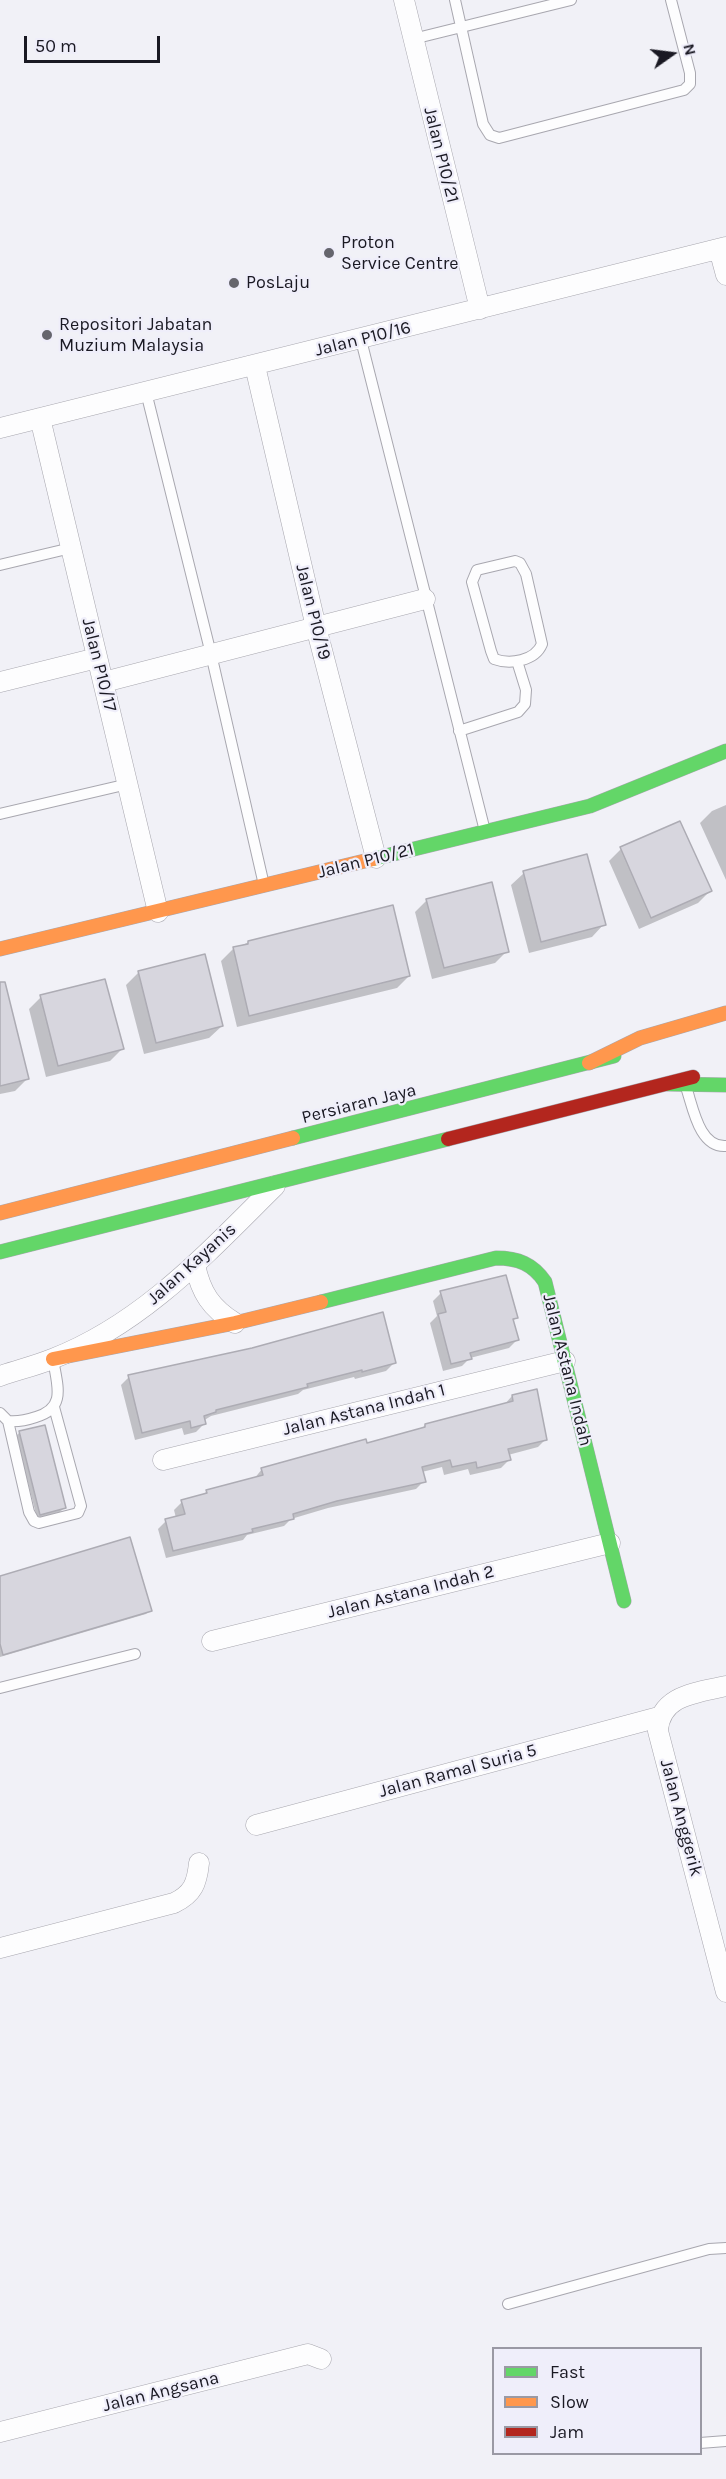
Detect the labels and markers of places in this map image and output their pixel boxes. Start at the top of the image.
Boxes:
place label: Proton Service Centre [341,232,459,274]
marker: Proton Service Centre [322,246,336,260]
place label: PosLaju [246,272,310,294]
marker: PosLaju [227,276,241,290]
place label: Repositori Jabatan Muzium Malaysia [59,314,212,356]
marker: Repositori Jabatan Muzium Malaysia [40,328,54,342]

